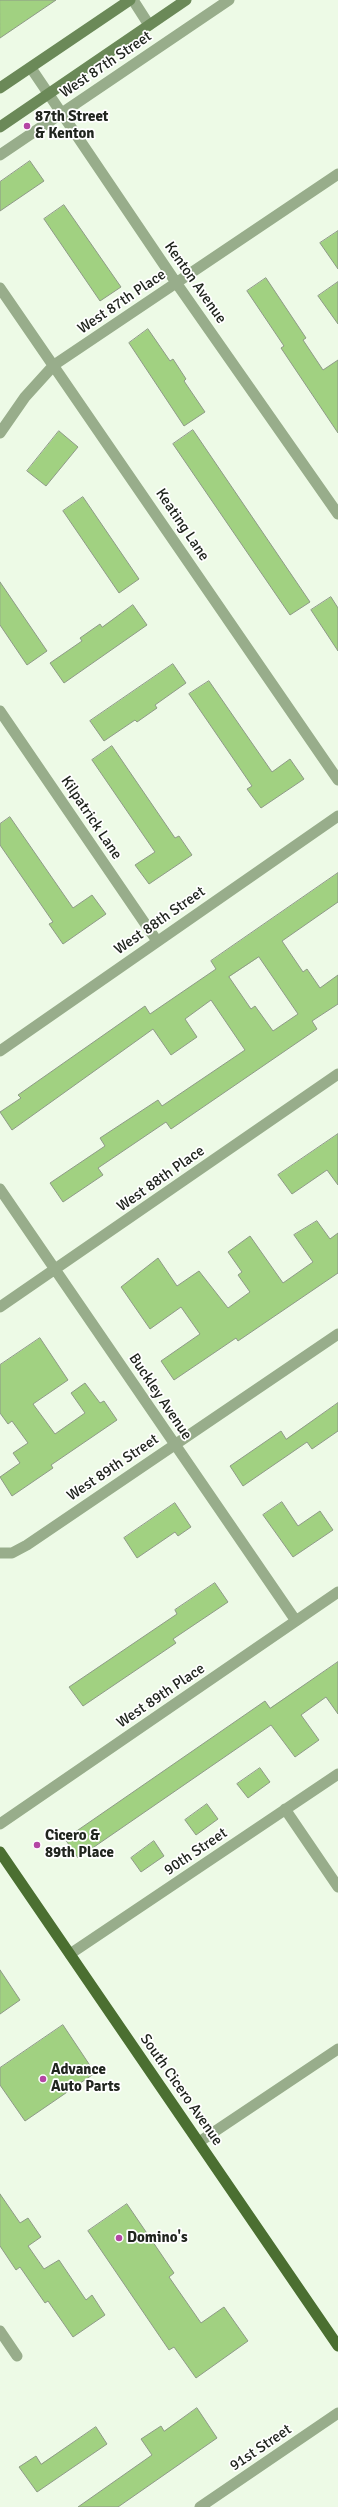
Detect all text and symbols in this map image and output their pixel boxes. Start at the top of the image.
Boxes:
street label: West 87th Street [57,28,155,102]
place label: 87th Street & Kenton [35,108,108,143]
marker: 87th Street & Kenton [22,121,32,131]
street label: Kenton Avenue [160,239,230,327]
street label: West 87th Place [74,266,170,338]
street label: Keating Lane [151,485,213,565]
street label: Kilpatrick Lane [56,773,126,863]
street label: West 88th Street [111,883,209,959]
street label: West 88th Place [114,1142,208,1216]
street label: Buckley Avenue [124,1350,196,1444]
street label: West 89th Street [64,1431,162,1505]
street label: West 89th Place [113,1660,209,1732]
street label: 90th Street [161,1824,231,1880]
place label: Cicero & 89th Place [45,1827,114,1862]
marker: Cicero & 89th Place [32,1840,42,1850]
street label: South Cicero Avenue [136,2031,226,2149]
place label: Advance Auto Parts [51,2061,120,2096]
marker: Advance Auto Parts [38,2074,48,2084]
place label: Domino's [127,2229,188,2247]
marker: Domino's [114,2233,124,2243]
street label: 91st Street [227,2421,295,2475]

